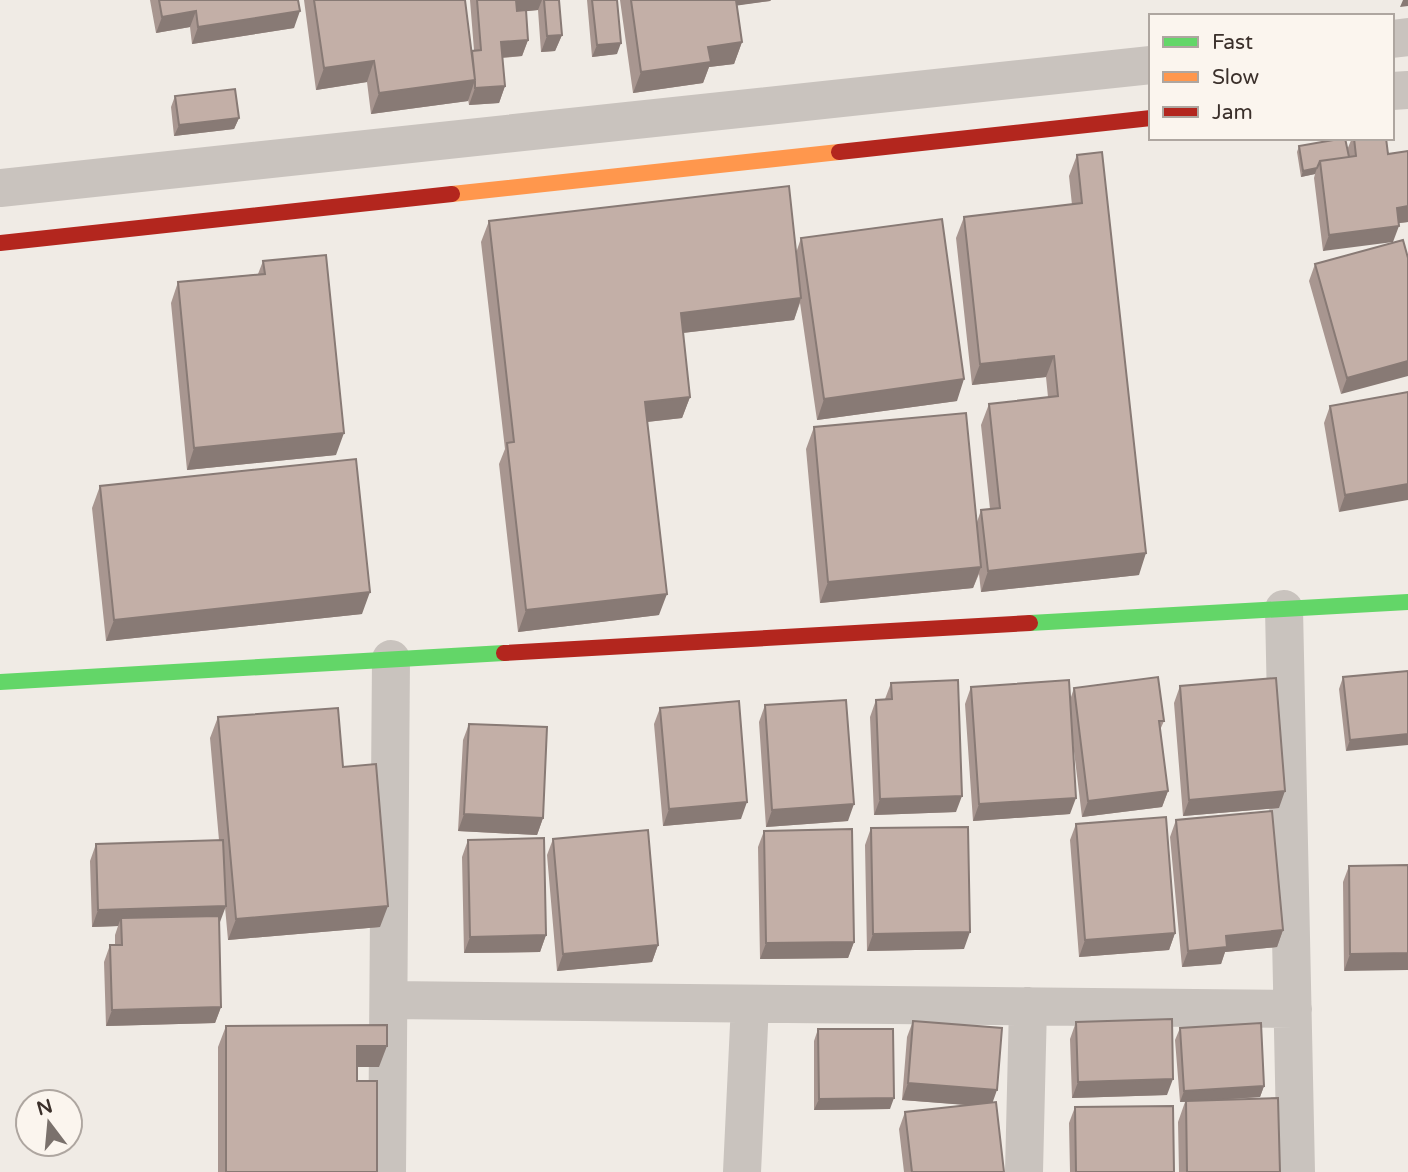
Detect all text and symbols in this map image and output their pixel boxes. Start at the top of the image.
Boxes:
legend [1149,14,1394,140]
text: Fast [1212,30,1253,55]
text: Slow [1212,65,1260,90]
text: Jam [1212,100,1253,125]
north arrow [14,1088,84,1158]
text: N [34,1095,55,1120]

